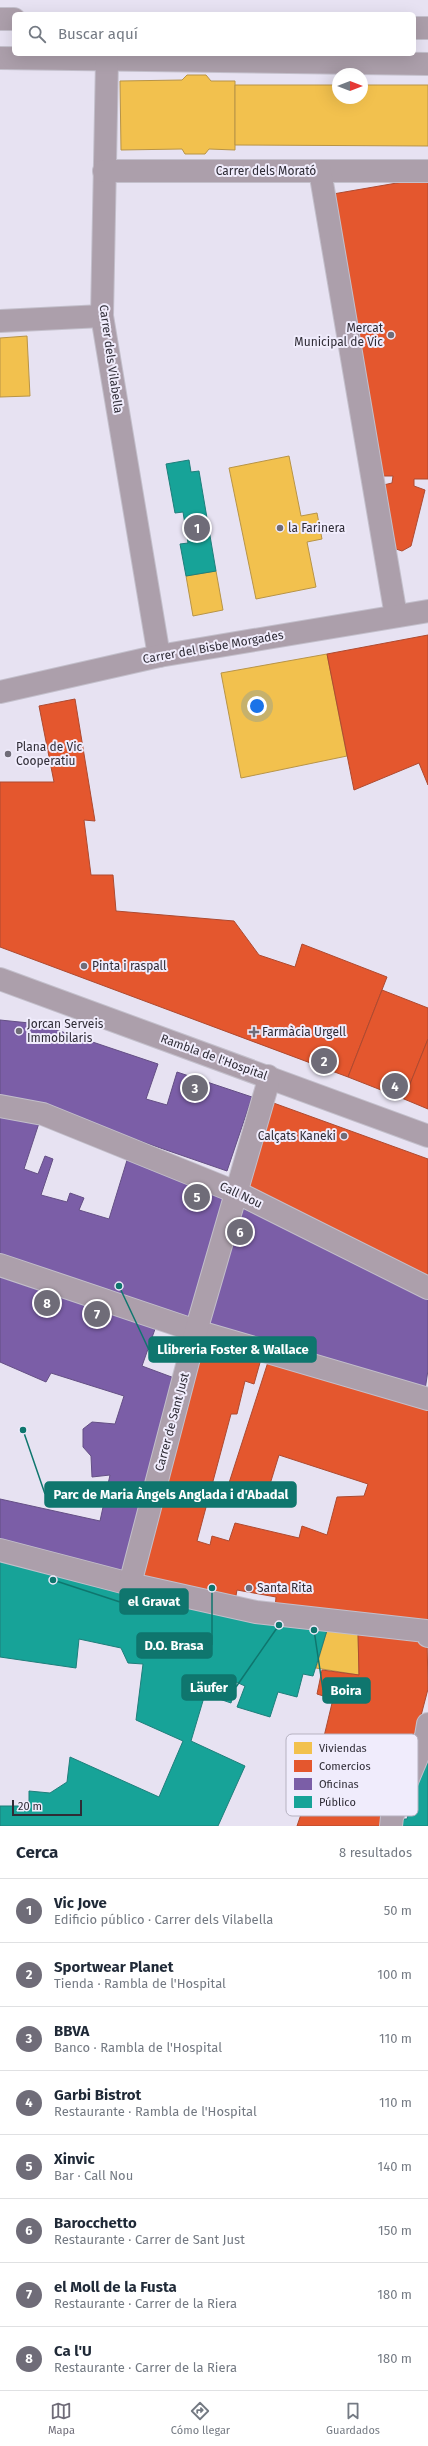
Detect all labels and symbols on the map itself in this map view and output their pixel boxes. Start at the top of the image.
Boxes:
north arrow [332,68,368,104]
street label: Carrer dels Morató [216,164,316,178]
street label: Carrer dels Vilabella [96,304,126,414]
place label: Mercat Municipal de Vic [294,321,384,349]
marker: Mercat Municipal de Vic [386,330,396,340]
pin: 1 [184,513,210,543]
place label: la Farinera [288,521,345,535]
marker: la Farinera [275,523,285,533]
street label: Carrer del Bisbe Morgades [142,628,285,666]
your location [247,696,267,716]
place label: Plana de Vic Cooperatiu [16,740,83,768]
marker: Plana de Vic Cooperatiu [3,749,13,759]
place label: Pinta i raspall [92,959,167,973]
marker: Pinta i raspall [79,961,89,971]
place label: Jorcan Serveis Immobilaris [27,1017,104,1045]
place label: Farmàcia Urgell [262,1025,346,1039]
marker: Jorcan Serveis Immobilaris [14,1026,24,1036]
marker: Farmàcia Urgell [249,1027,259,1037]
street label: Rambla de l'Hospital [159,1031,270,1083]
pin: 2 [311,1046,337,1076]
pin: 4 [382,1071,408,1101]
pin: 3 [182,1073,208,1103]
place label: Calçats Kaneki [258,1129,336,1143]
marker: Calçats Kaneki [339,1131,349,1141]
street label: Call Nou [217,1179,265,1211]
pin: 5 [184,1182,210,1212]
pin: 6 [227,1217,253,1247]
pin: 8 [34,1288,60,1318]
pin: 7 [84,1299,110,1329]
callout: Llibreria Foster & Wallace [149,1337,316,1362]
text: Llibreria Foster & Wallace [157,1342,309,1357]
street label: Carrer de Sant Just [152,1371,192,1473]
callout: Parc de Maria Àngels Anglada i d'Abadal [45,1482,296,1507]
text: Parc de Maria Àngels Anglada i d'Abadal [54,1486,289,1502]
place label: Santa Rita [257,1581,312,1595]
marker: Santa Rita [244,1583,254,1593]
callout: el Gravat [120,1589,188,1614]
text: el Gravat [128,1594,181,1609]
callout: D.O. Brasa [137,1633,212,1658]
text: D.O. Brasa [144,1638,204,1653]
callout: Läufer [182,1675,236,1700]
callout: Boira [323,1678,370,1703]
text: Läufer [190,1680,229,1695]
text: Boira [330,1683,362,1698]
legend [286,1734,418,1816]
text: Viviendas [319,1742,367,1755]
text: Comercios [319,1760,371,1773]
text: Oficinas [319,1778,359,1791]
text: Público [319,1796,356,1809]
scale bar [12,1798,82,1817]

